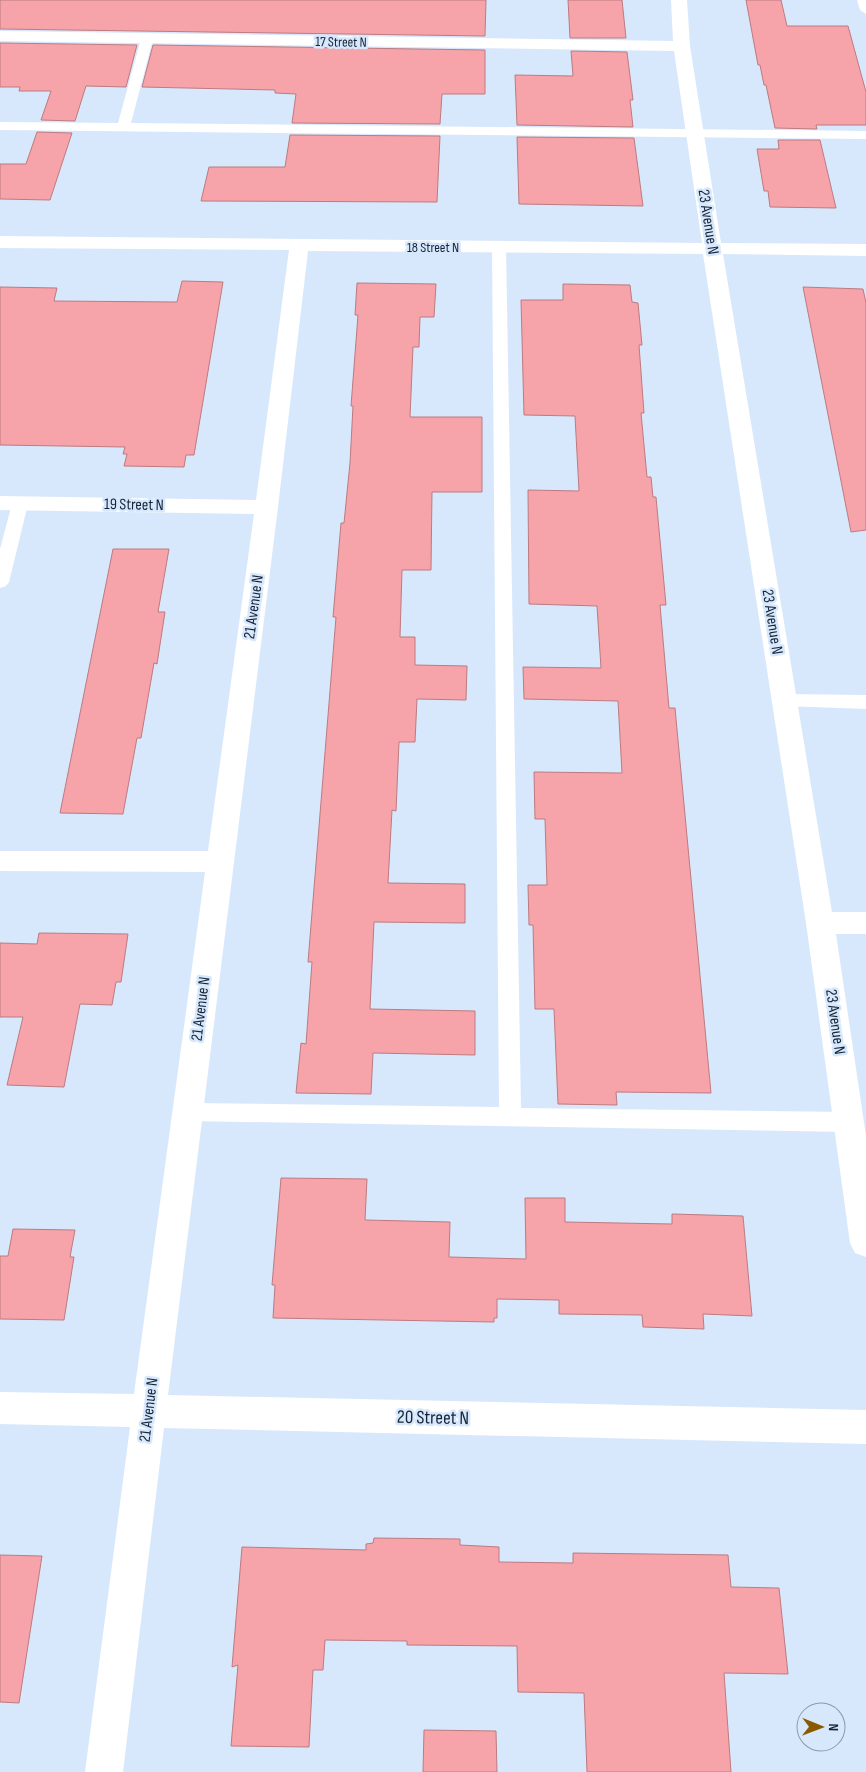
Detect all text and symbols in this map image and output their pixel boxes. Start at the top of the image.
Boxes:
street label: 17 Street N [315,33,367,51]
street label: 23 Avenue N [693,188,723,256]
street label: 18 Street N [407,239,459,256]
street label: 19 Street N [104,495,164,515]
street label: 21 Avenue N [240,574,268,640]
street label: 23 Avenue N [757,588,787,656]
street label: 21 Avenue N [188,976,214,1042]
street label: 23 Avenue N [821,988,849,1056]
street label: 21 Avenue N [136,1377,162,1443]
street label: 20 Street N [397,1406,469,1430]
north arrow [796,1702,846,1752]
text: N [825,1723,842,1731]

